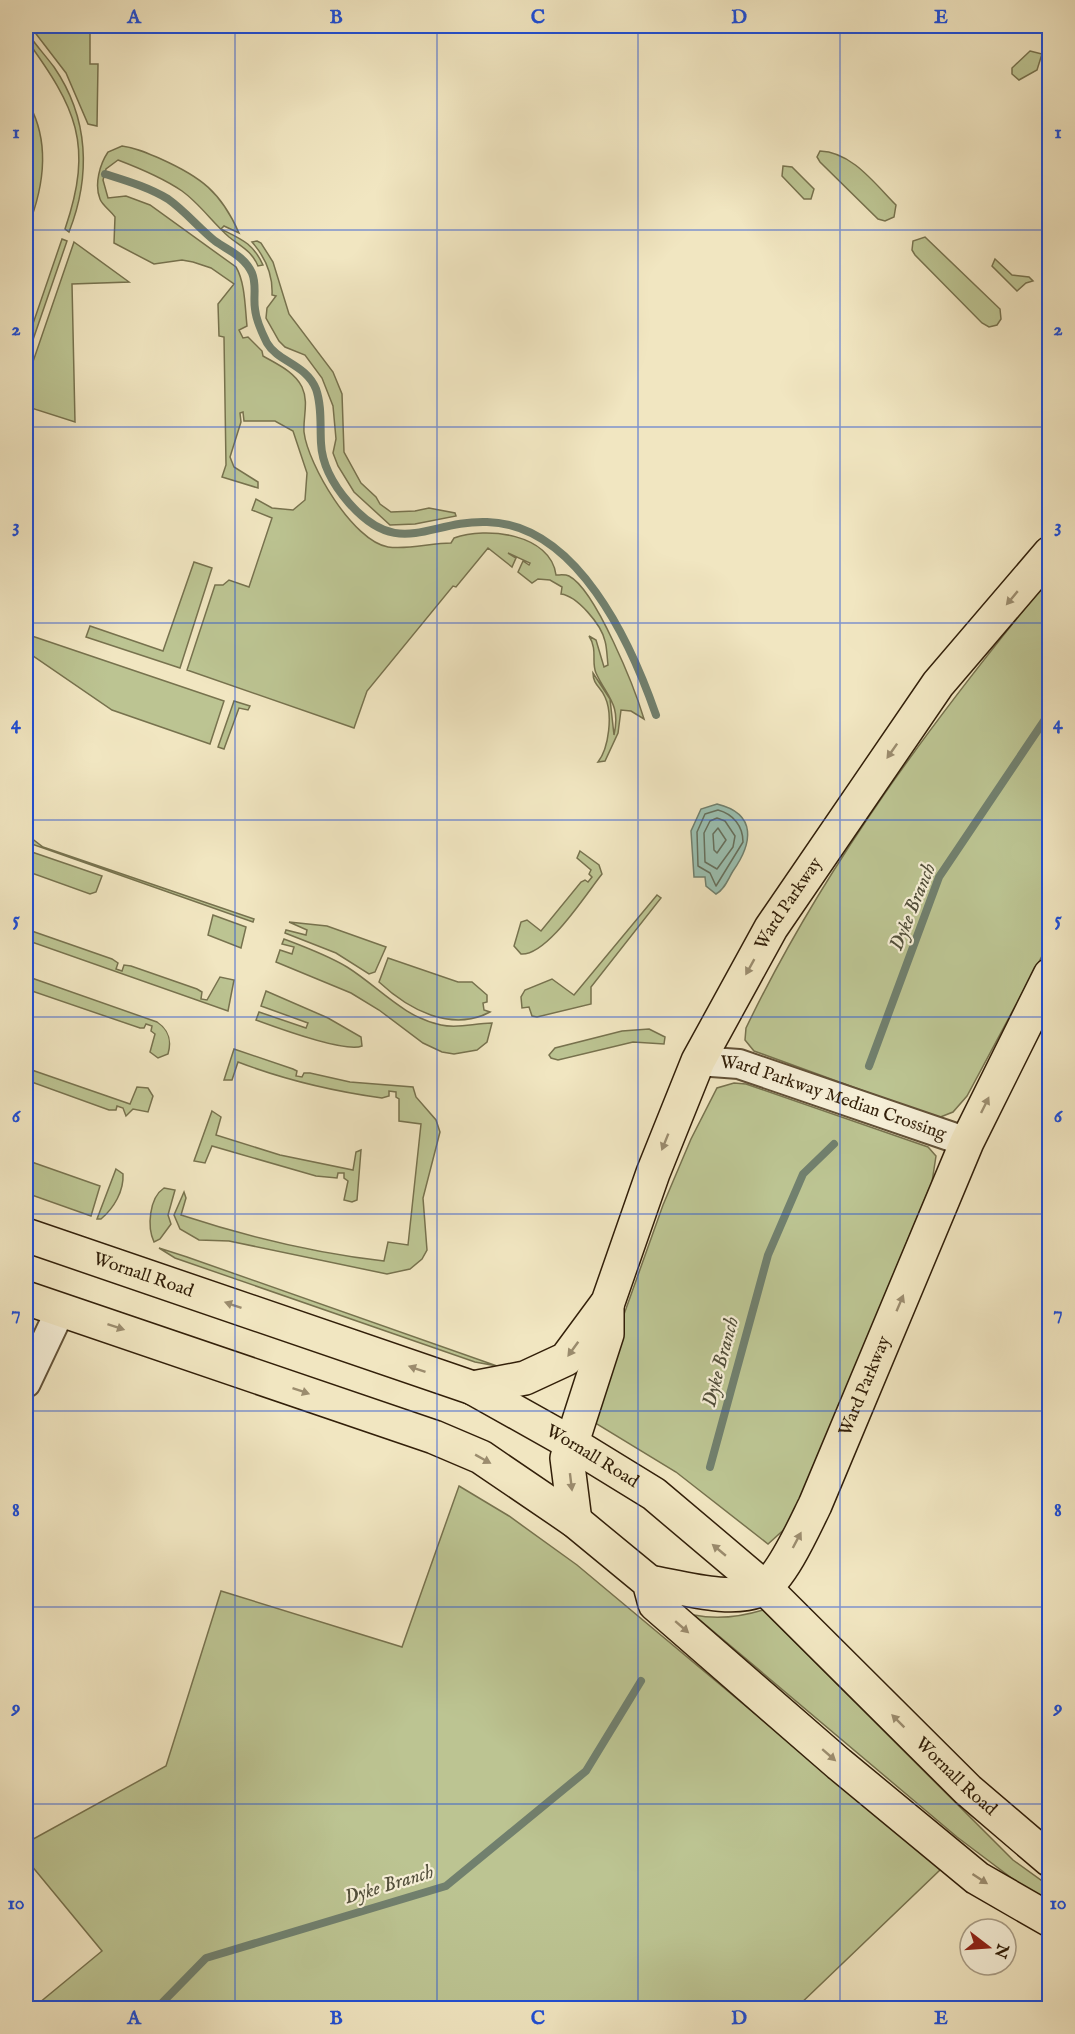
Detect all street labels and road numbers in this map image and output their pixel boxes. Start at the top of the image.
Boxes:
street label: Ward Parkway [750,853,828,954]
street label: Ward Parkway Median Crossing [720,1051,950,1146]
street label: Wornall Road [90,1247,197,1303]
street label: Ward Parkway [834,1332,896,1439]
street label: Wornall Road [542,1420,643,1494]
street label: Wornall Road [910,1732,1002,1821]

